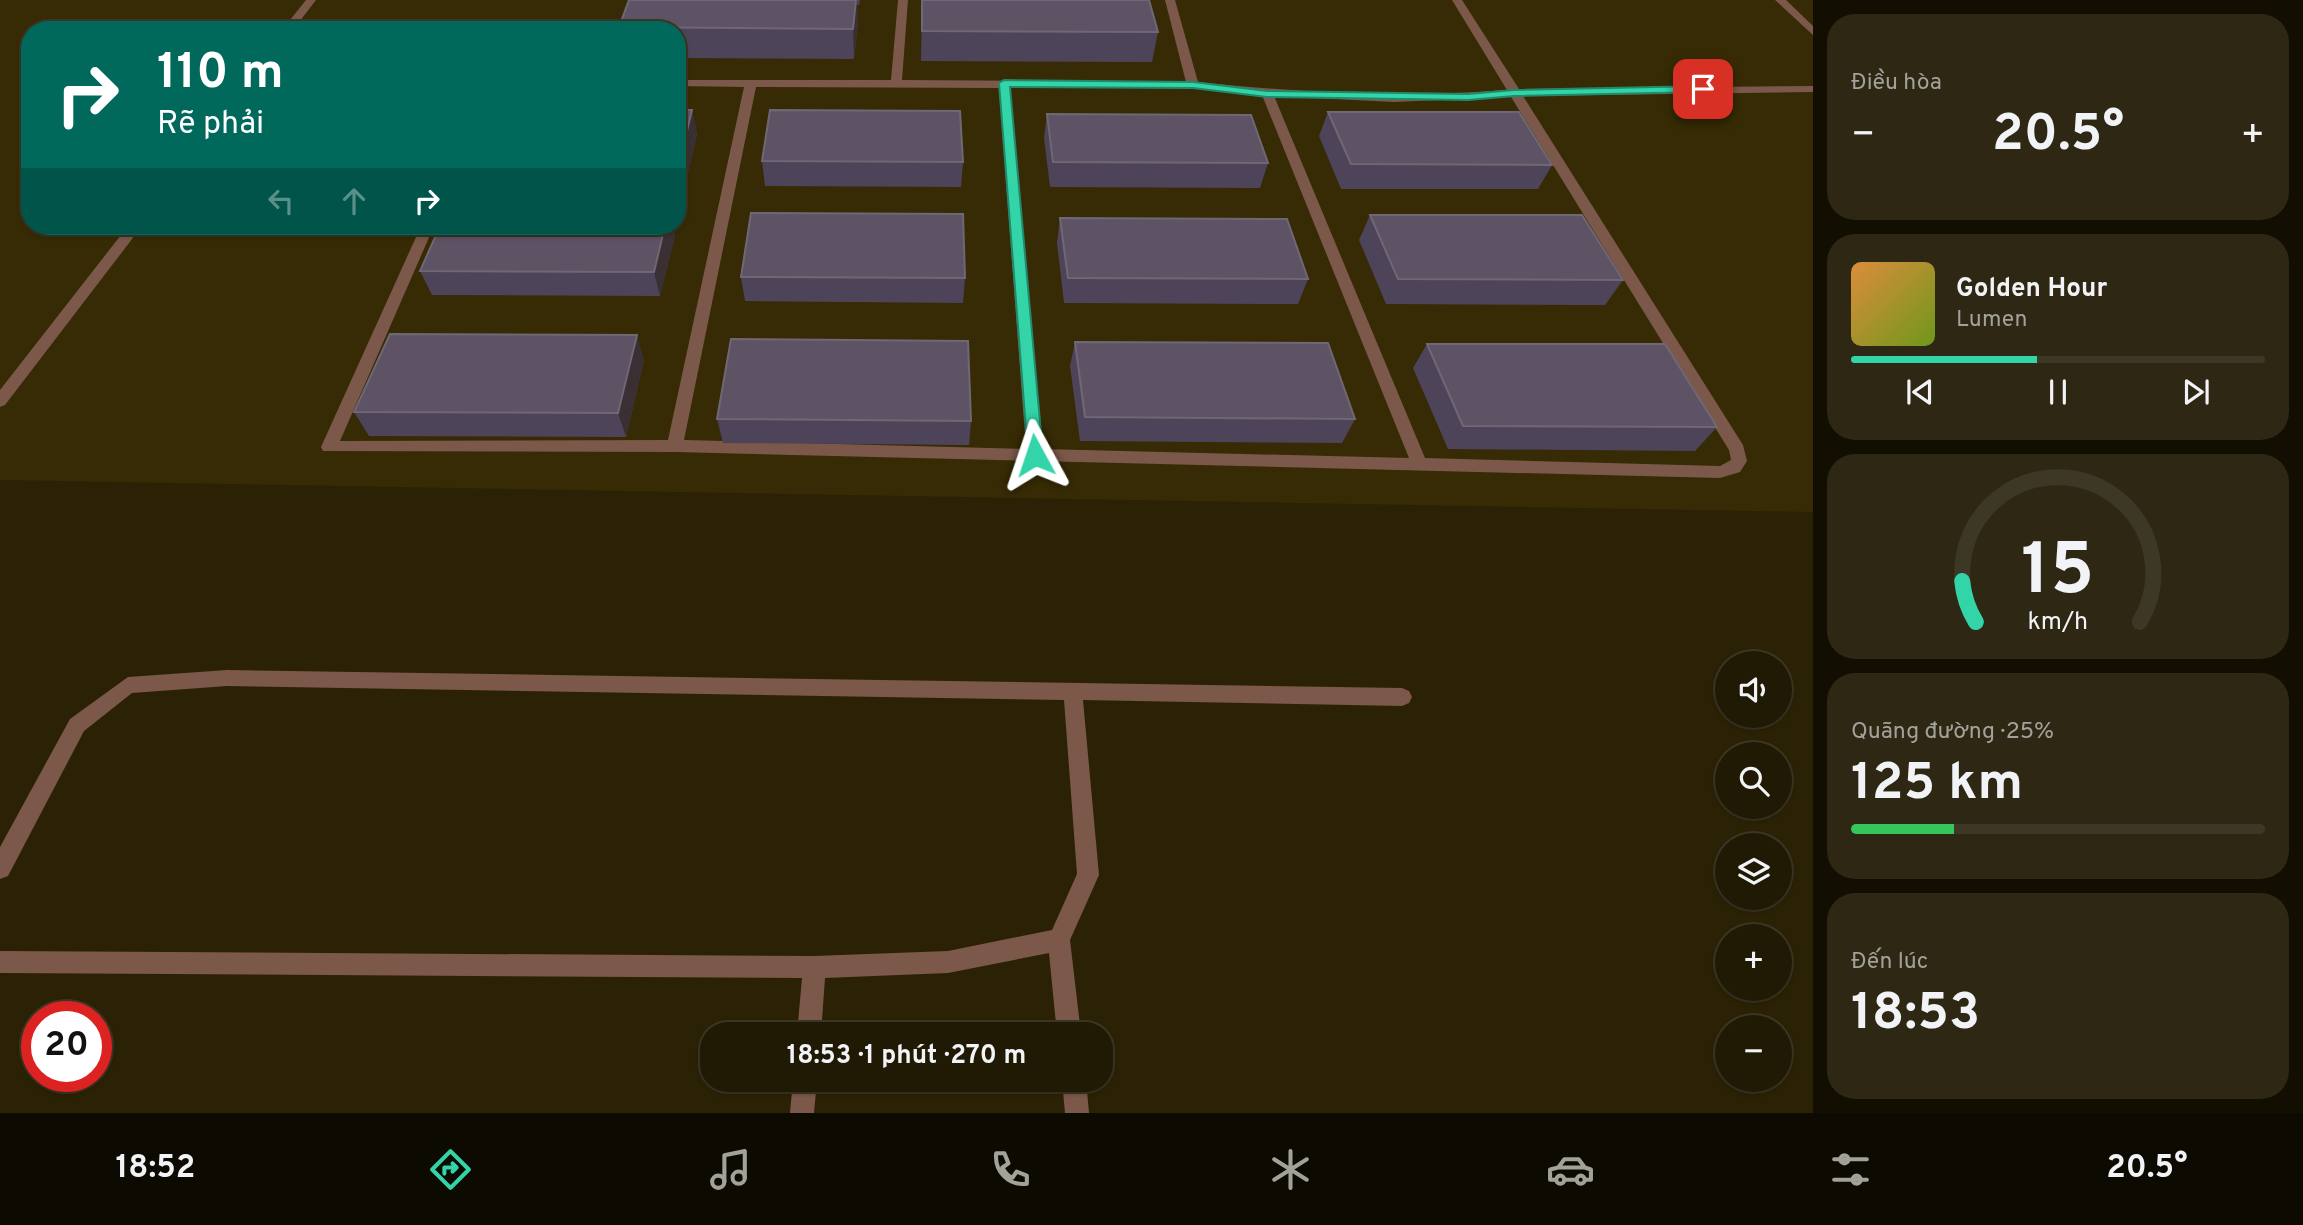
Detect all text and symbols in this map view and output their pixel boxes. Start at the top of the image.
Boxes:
text: 110 m [157,44,284,106]
icon: right [42,49,133,140]
pin [1673,59,1733,119]
text: Điều hòa [1851,69,1942,98]
icon: arrive [1684,70,1722,108]
text: 20.5° [1992,103,2124,169]
text: Rẽ phải [157,105,264,145]
text: − [1851,112,1876,161]
text: + [2240,112,2265,161]
icon: left [262,182,300,220]
icon: ahead [335,182,373,220]
icon: right [408,182,446,220]
text: Golden Hour [1956,273,2107,306]
text: Lumen [1956,306,2027,335]
icon: previous [1901,373,1939,411]
icon: pause [2039,373,2077,411]
icon: next [2177,373,2215,411]
position arrow [998,418,1072,492]
text: 15 [2021,529,2095,621]
text: km/h [2028,607,2088,639]
map controls [1715,651,1792,1092]
button: sound [1715,651,1792,728]
text: Quãng đường · 25% [1851,718,2054,747]
button: search [1715,742,1792,819]
text: 125 km [1851,752,2023,818]
button: layers [1715,833,1792,910]
button: + [1715,924,1792,1001]
text: Đến lúc [1851,948,1928,977]
text: 18:53 [1851,982,1980,1048]
speed limit sign: 20 [21,1001,112,1092]
button: − [1715,1015,1792,1092]
text: 18:53 · 1 phút · 270 m [787,1040,1026,1073]
icon: directions [426,1145,475,1194]
icon: music [706,1145,755,1194]
icon: phone [986,1145,1035,1194]
icon: climate [1266,1145,1315,1194]
icon: car [1546,1145,1595,1194]
icon: filters [1826,1145,1875,1194]
text: 18:52 [115,1149,195,1189]
text: 20.5° [2106,1149,2187,1189]

